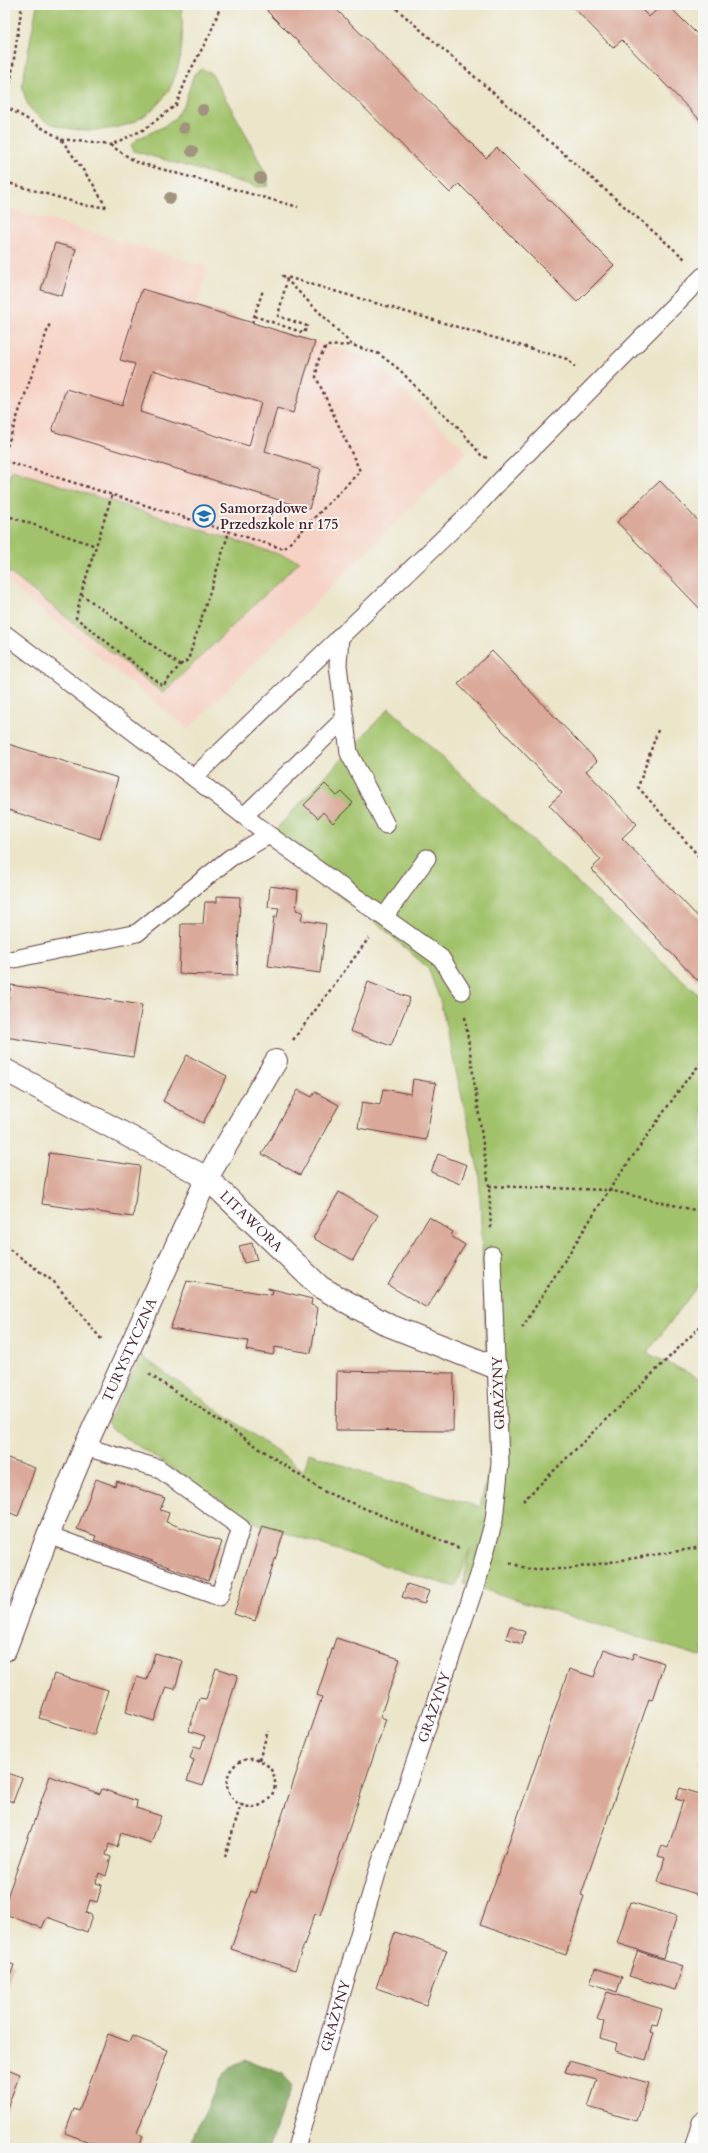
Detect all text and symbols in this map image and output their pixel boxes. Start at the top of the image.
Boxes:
place label: Samorządowe Przedszkole nr 175 [220,499,338,534]
school or university icon: Samorządowe Przedszkole nr 175 [191,503,217,529]
street label: LITAWORA [216,1186,287,1256]
street label: TURYSTYCZNA [98,1295,161,1405]
street label: GRAŻYNY [488,1355,509,1430]
street label: GRAŻYNY [413,1669,455,1745]
street label: GRAŻYNY [316,1977,355,2054]

